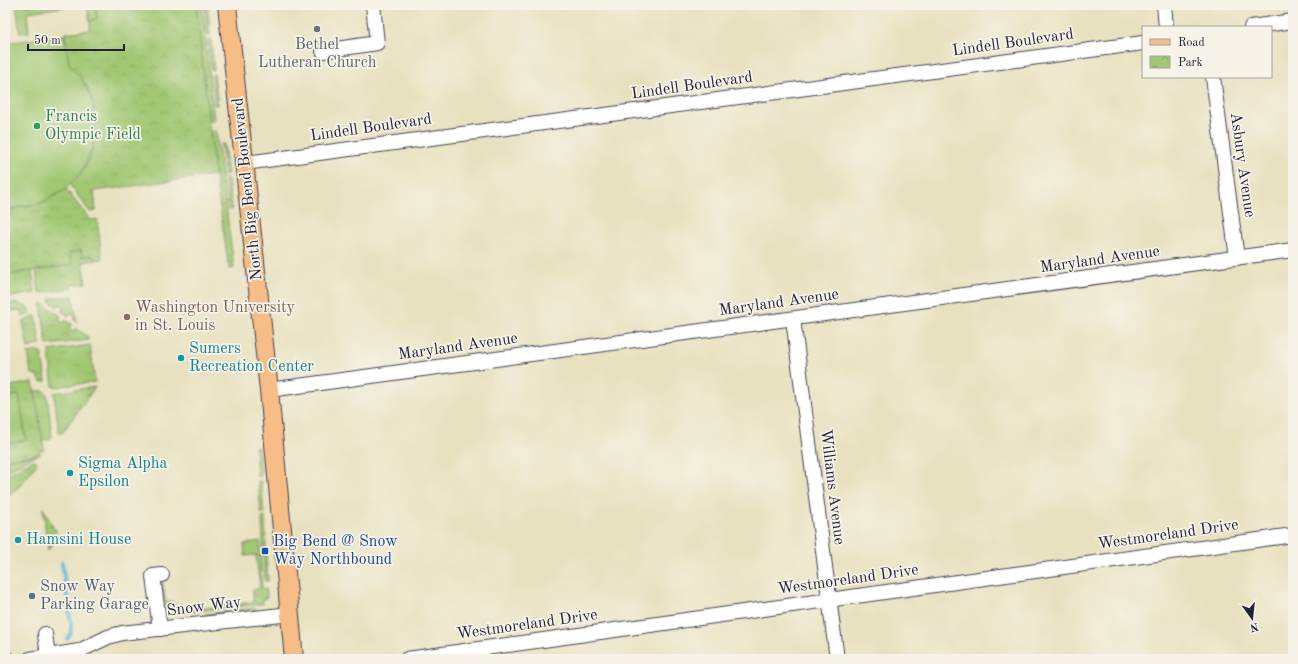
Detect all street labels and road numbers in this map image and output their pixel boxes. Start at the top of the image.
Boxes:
street label: Lindell Boulevard [951,27,1075,59]
street label: Lindell Boulevard [630,70,754,102]
street label: North Big Bend Boulevard [230,97,266,281]
street label: Asbury Avenue [1227,111,1257,219]
street label: Lindell Boulevard [309,112,433,144]
street label: Maryland Avenue [1039,244,1161,276]
street label: Maryland Avenue [718,287,840,319]
street label: Maryland Avenue [397,331,519,363]
street label: Williams Avenue [817,428,847,546]
street label: Westmoreland Drive [1097,517,1239,553]
street label: Westmoreland Drive [777,562,919,598]
street label: Snow Way [166,594,243,620]
street label: Westmoreland Drive [456,607,598,643]

